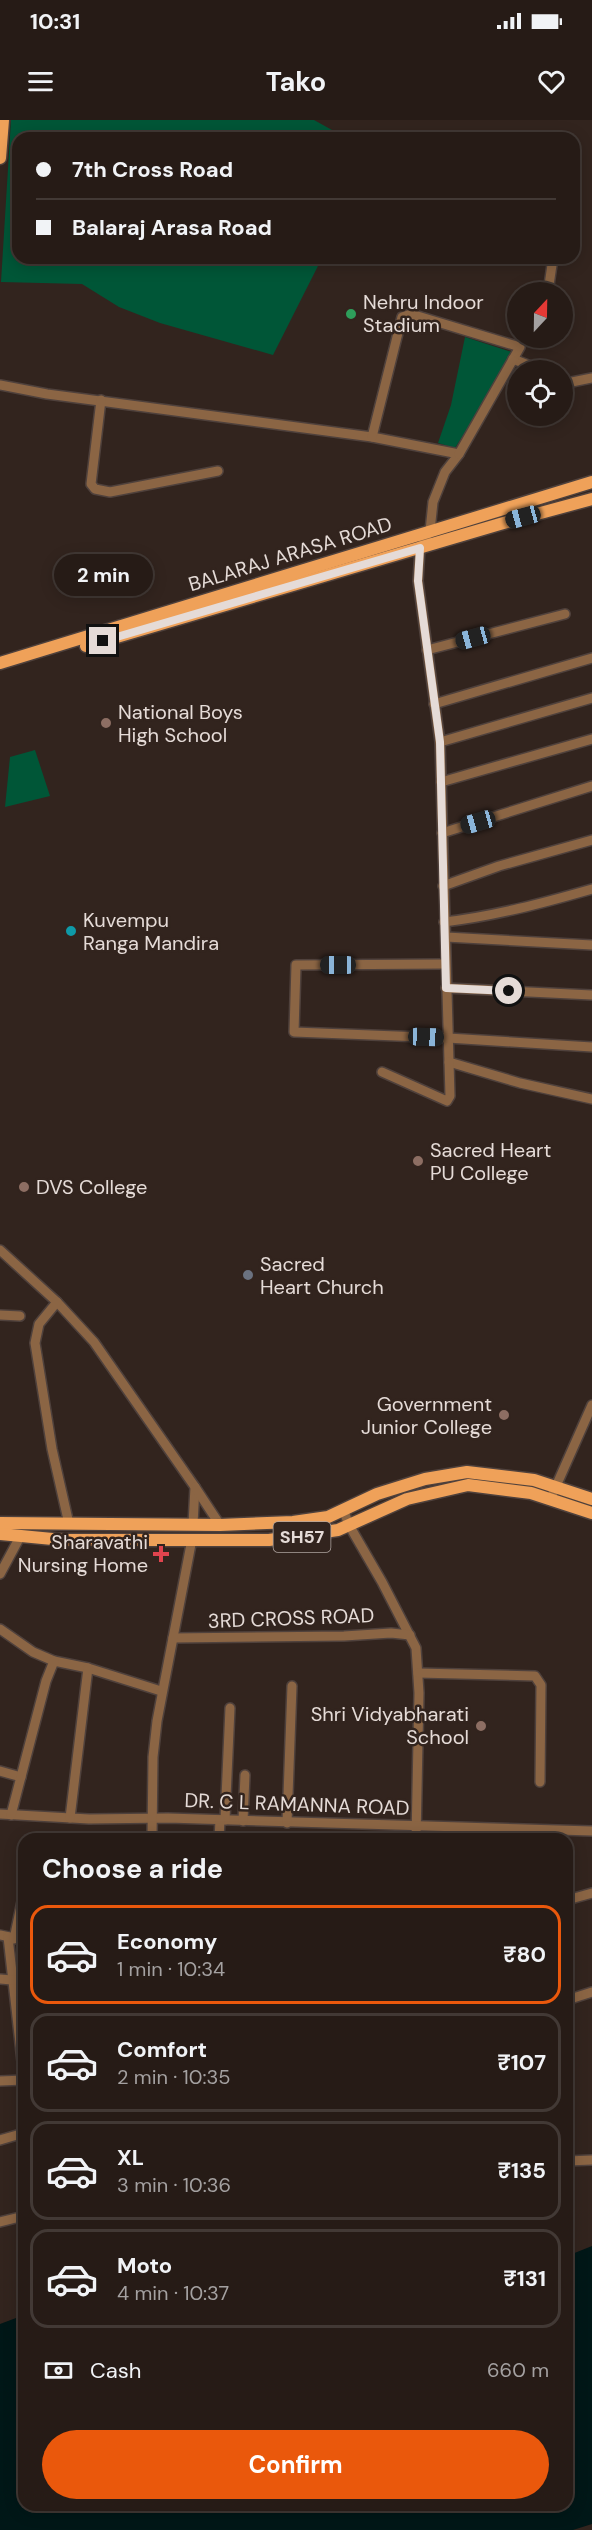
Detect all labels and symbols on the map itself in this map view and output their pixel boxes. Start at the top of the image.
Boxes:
north arrow [507,282,573,348]
place label: Nehru Indoor Stadium [363,289,484,338]
marker: Nehru Indoor Stadium [344,307,358,321]
car [503,504,543,530]
street label: BALARAJ ARASA ROAD [185,511,395,597]
callout: 2 min [54,554,152,596]
car [453,625,493,651]
route end [89,627,116,654]
place label: National Boys High School [118,699,243,748]
marker: National Boys High School [99,716,113,730]
car [458,808,498,836]
place label: Kuvempu Ranga Mandira [83,907,219,956]
marker: Kuvempu Ranga Mandira [64,924,78,938]
car [320,956,356,974]
route start [495,977,522,1004]
car [408,1027,444,1047]
place label: Sacred Heart PU College [430,1137,551,1186]
marker: Sacred Heart PU College [411,1154,425,1168]
place label: DVS College [36,1174,147,1200]
marker: DVS College [17,1180,31,1194]
place label: Sacred Heart Church [260,1251,384,1300]
marker: Sacred Heart Church [241,1268,255,1282]
place label: Government Junior College [361,1391,492,1440]
marker: Government Junior College [497,1408,511,1422]
road number: SH57 [274,1522,330,1552]
place label: Sharavathi Nursing Home [18,1529,148,1578]
marker: Sharavathi Nursing Home [152,1545,170,1563]
street label: 3RD CROSS ROAD [207,1602,375,1634]
place label: Shri Vidyabharati School [311,1701,469,1750]
marker: Shri Vidyabharati School [474,1719,488,1733]
street label: DR. C L RAMANNA ROAD [184,1787,410,1821]

